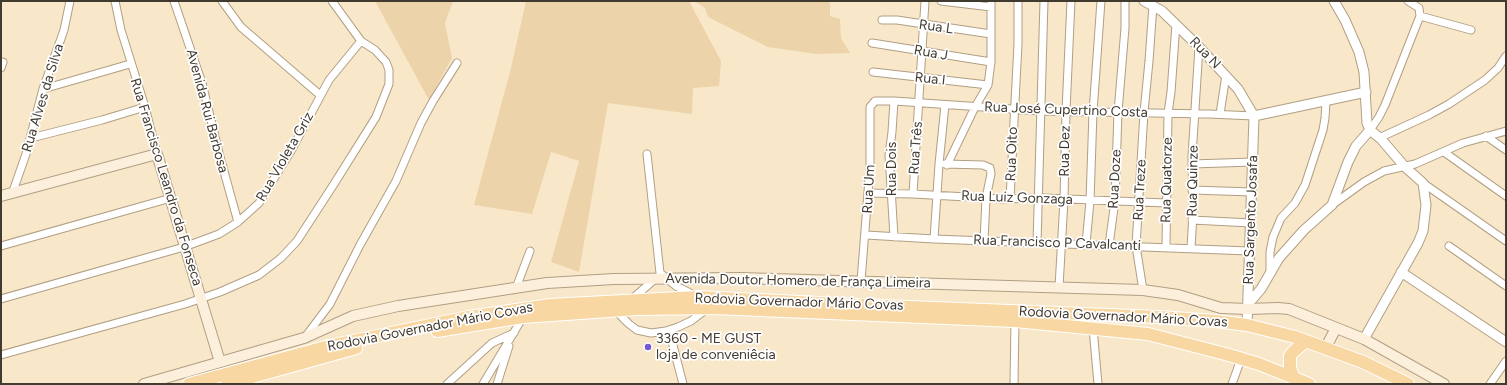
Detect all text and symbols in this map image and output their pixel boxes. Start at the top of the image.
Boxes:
street label: Rua L [918,16,954,38]
street label: Rua N [1186,33,1224,73]
street label: Rua Alves da Silva [19,42,67,154]
street label: Rua J [913,42,949,64]
street label: Avenida Rui Barbosa [182,47,232,175]
street label: Rua I [914,69,946,89]
street label: Rua Francisco Leandro da Fonseca [126,76,206,288]
street label: Rua José Cupertino Costa [984,99,1148,121]
street label: Rua Violeta Griz [253,109,317,205]
street label: Rua Três [906,121,926,175]
street label: Rua Dez [1056,125,1074,177]
street label: Rua Oito [1003,126,1021,182]
street label: Rua Quatorze [1158,137,1176,223]
street label: Rua Dois [884,142,900,196]
street label: Rua Quinze [1184,145,1202,217]
street label: Rua Doze [1105,149,1125,209]
street label: Rua Sargento Josafa [1240,155,1262,285]
street label: Rua Treze [1130,159,1150,221]
street label: Rua Um [859,164,879,214]
street label: Rua Luiz Gonzaga [961,188,1073,208]
street label: Rua Francisco P Cavalcanti [973,232,1141,254]
street label: Avenida Doutor Homero de França Limeira [665,270,931,292]
street label: Rodovia Governador Mário Covas [694,290,904,314]
street label: Rodovia Governador Mário Covas [326,299,534,355]
street label: Rodovia Governador Mário Covas [1018,303,1228,331]
place label: 3360 - ME GUST loja de conveniêcia [656,331,776,364]
marker: 3360 - ME GUST loja de conveniêcia [643,342,653,352]

